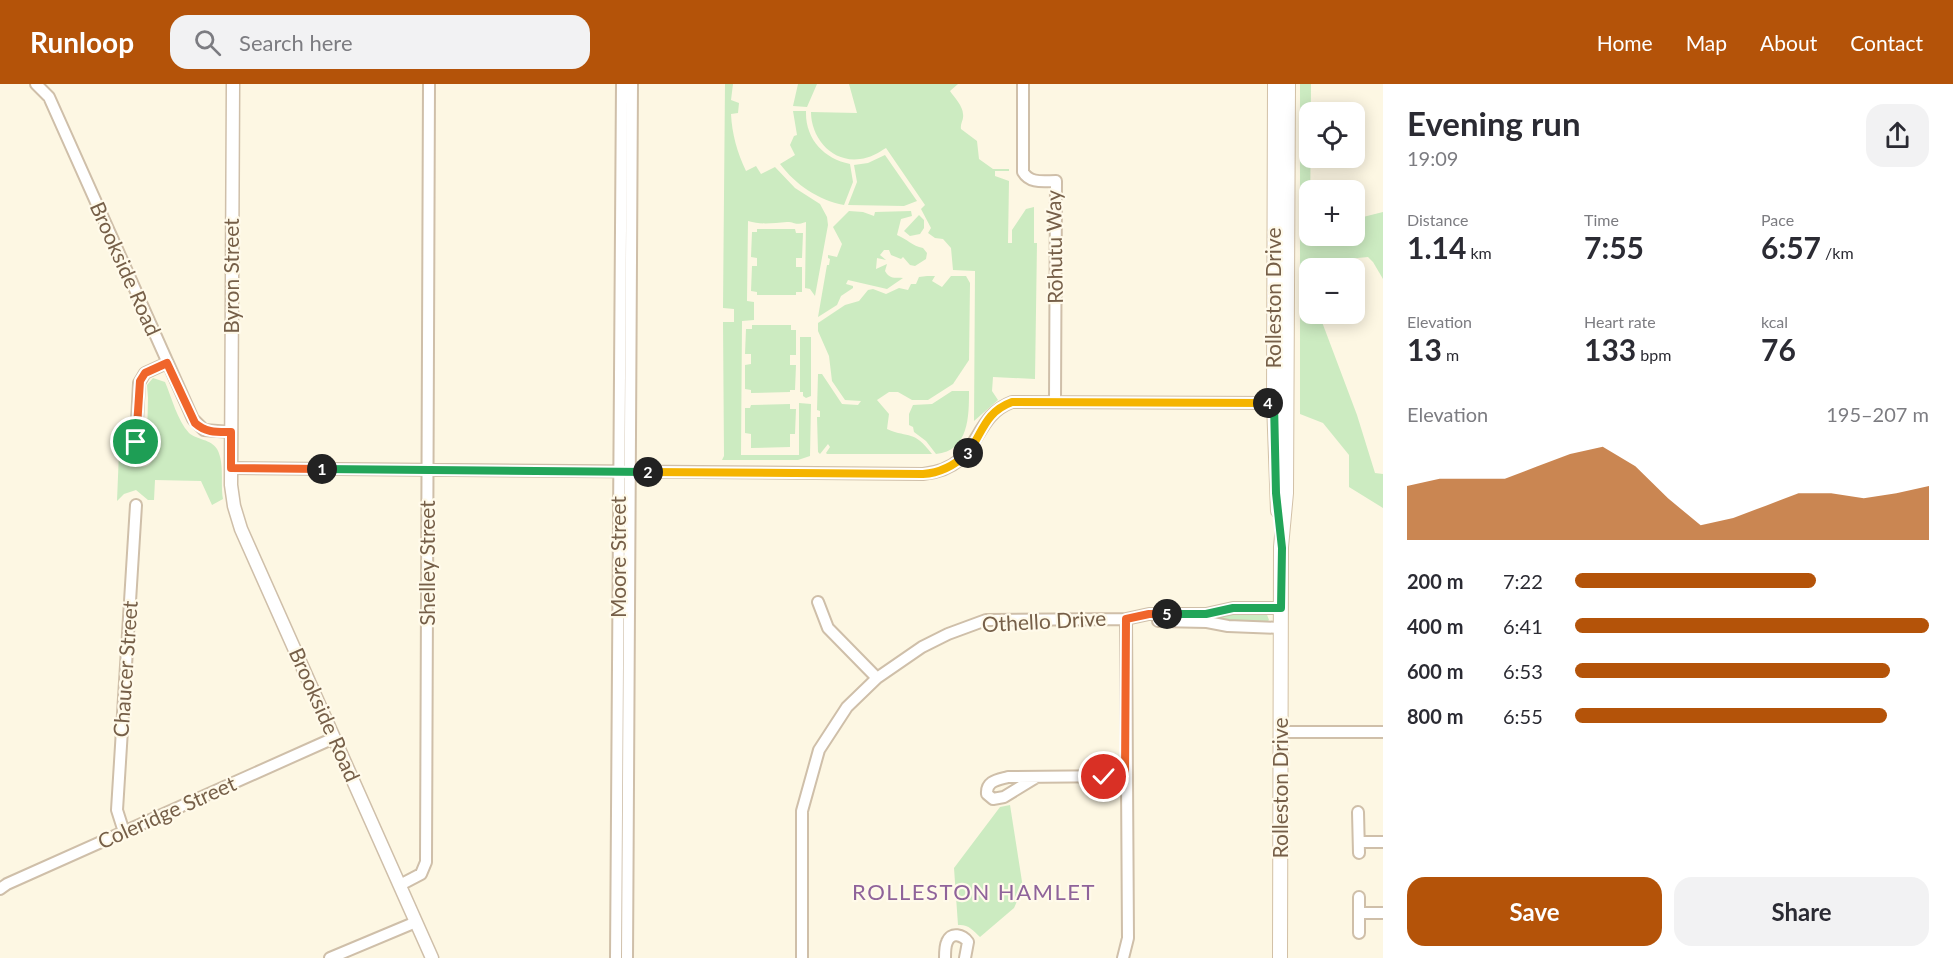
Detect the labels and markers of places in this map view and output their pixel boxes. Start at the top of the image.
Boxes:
pin: 4 [1253,388,1283,418]
pin [110,416,161,467]
pin: 3 [953,438,983,468]
pin: 1 [307,454,337,484]
pin: 2 [633,457,663,487]
pin: 5 [1152,599,1182,629]
pin [1078,751,1129,802]

